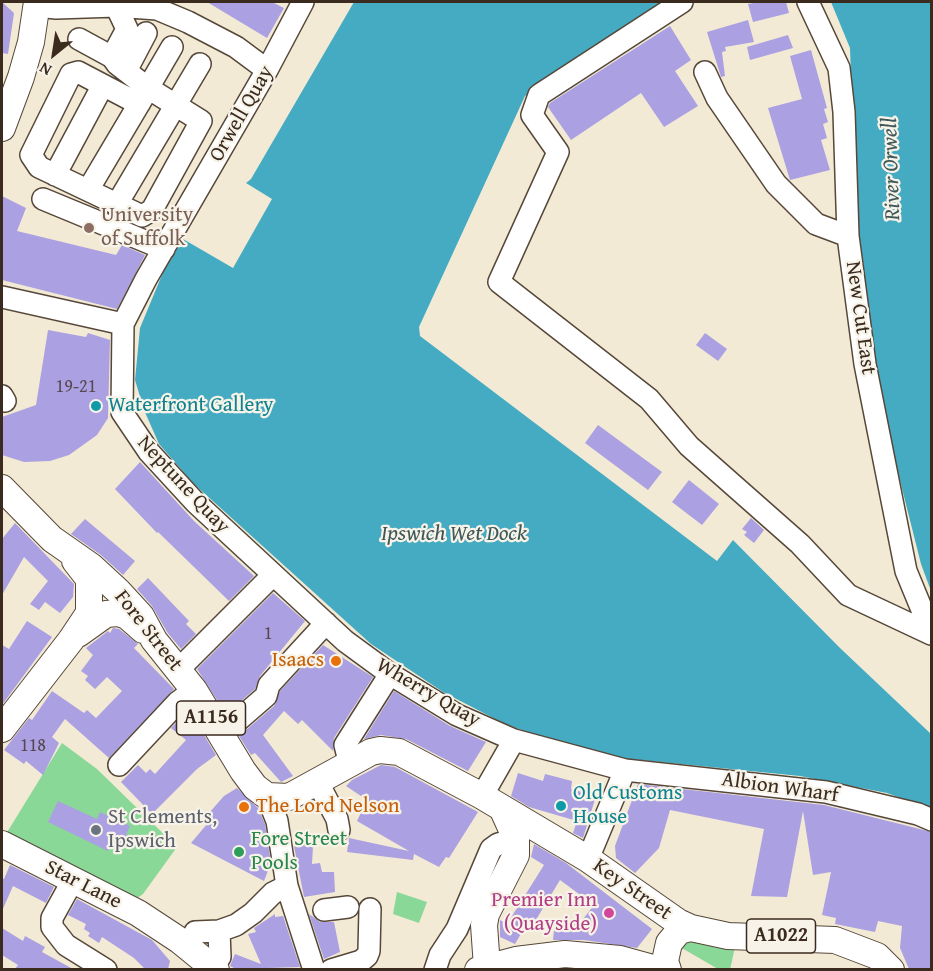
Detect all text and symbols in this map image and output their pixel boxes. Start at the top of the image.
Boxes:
north arrow [24,24,84,84]
text: N [34,57,56,83]
street label: Orwell Quay [204,62,280,166]
water label: River Orwell [877,117,907,221]
place label: University of Suffolk [101,203,193,253]
marker: University of Suffolk [82,221,96,235]
street label: New Cut East [840,260,880,376]
house number: 19-21 [56,376,96,398]
place label: Waterfront Gallery [108,393,274,419]
marker: Waterfront Gallery [89,399,103,413]
street label: Neptune Quay [131,431,235,539]
water label: Ipswich Wet Dock [381,521,527,547]
street label: Fore Street [108,585,188,677]
house number: 1 [264,623,272,645]
place label: Isaacs [272,648,324,674]
street label: Wherry Quay [371,653,485,733]
marker: Isaacs [329,654,343,668]
road number: A1156 [176,701,246,735]
house number: 118 [20,735,46,757]
street label: Albion Wharf [720,767,840,809]
place label: Old Customs House [573,781,682,831]
place label: The Lord Nelson [256,794,400,820]
marker: Old Customs House [554,799,568,813]
marker: The Lord Nelson [237,800,251,814]
place label: St Clements, Ipswich [108,805,217,855]
marker: St Clements, Ipswich [89,823,103,837]
place label: Fore Street Pools [251,827,347,877]
marker: Fore Street Pools [232,845,246,859]
street label: Key Street [588,854,676,926]
street label: Star Lane [40,855,126,915]
place label: Premier Inn (Quayside) [491,888,597,938]
marker: Premier Inn (Quayside) [602,906,616,920]
road number: A1022 [746,919,816,953]

